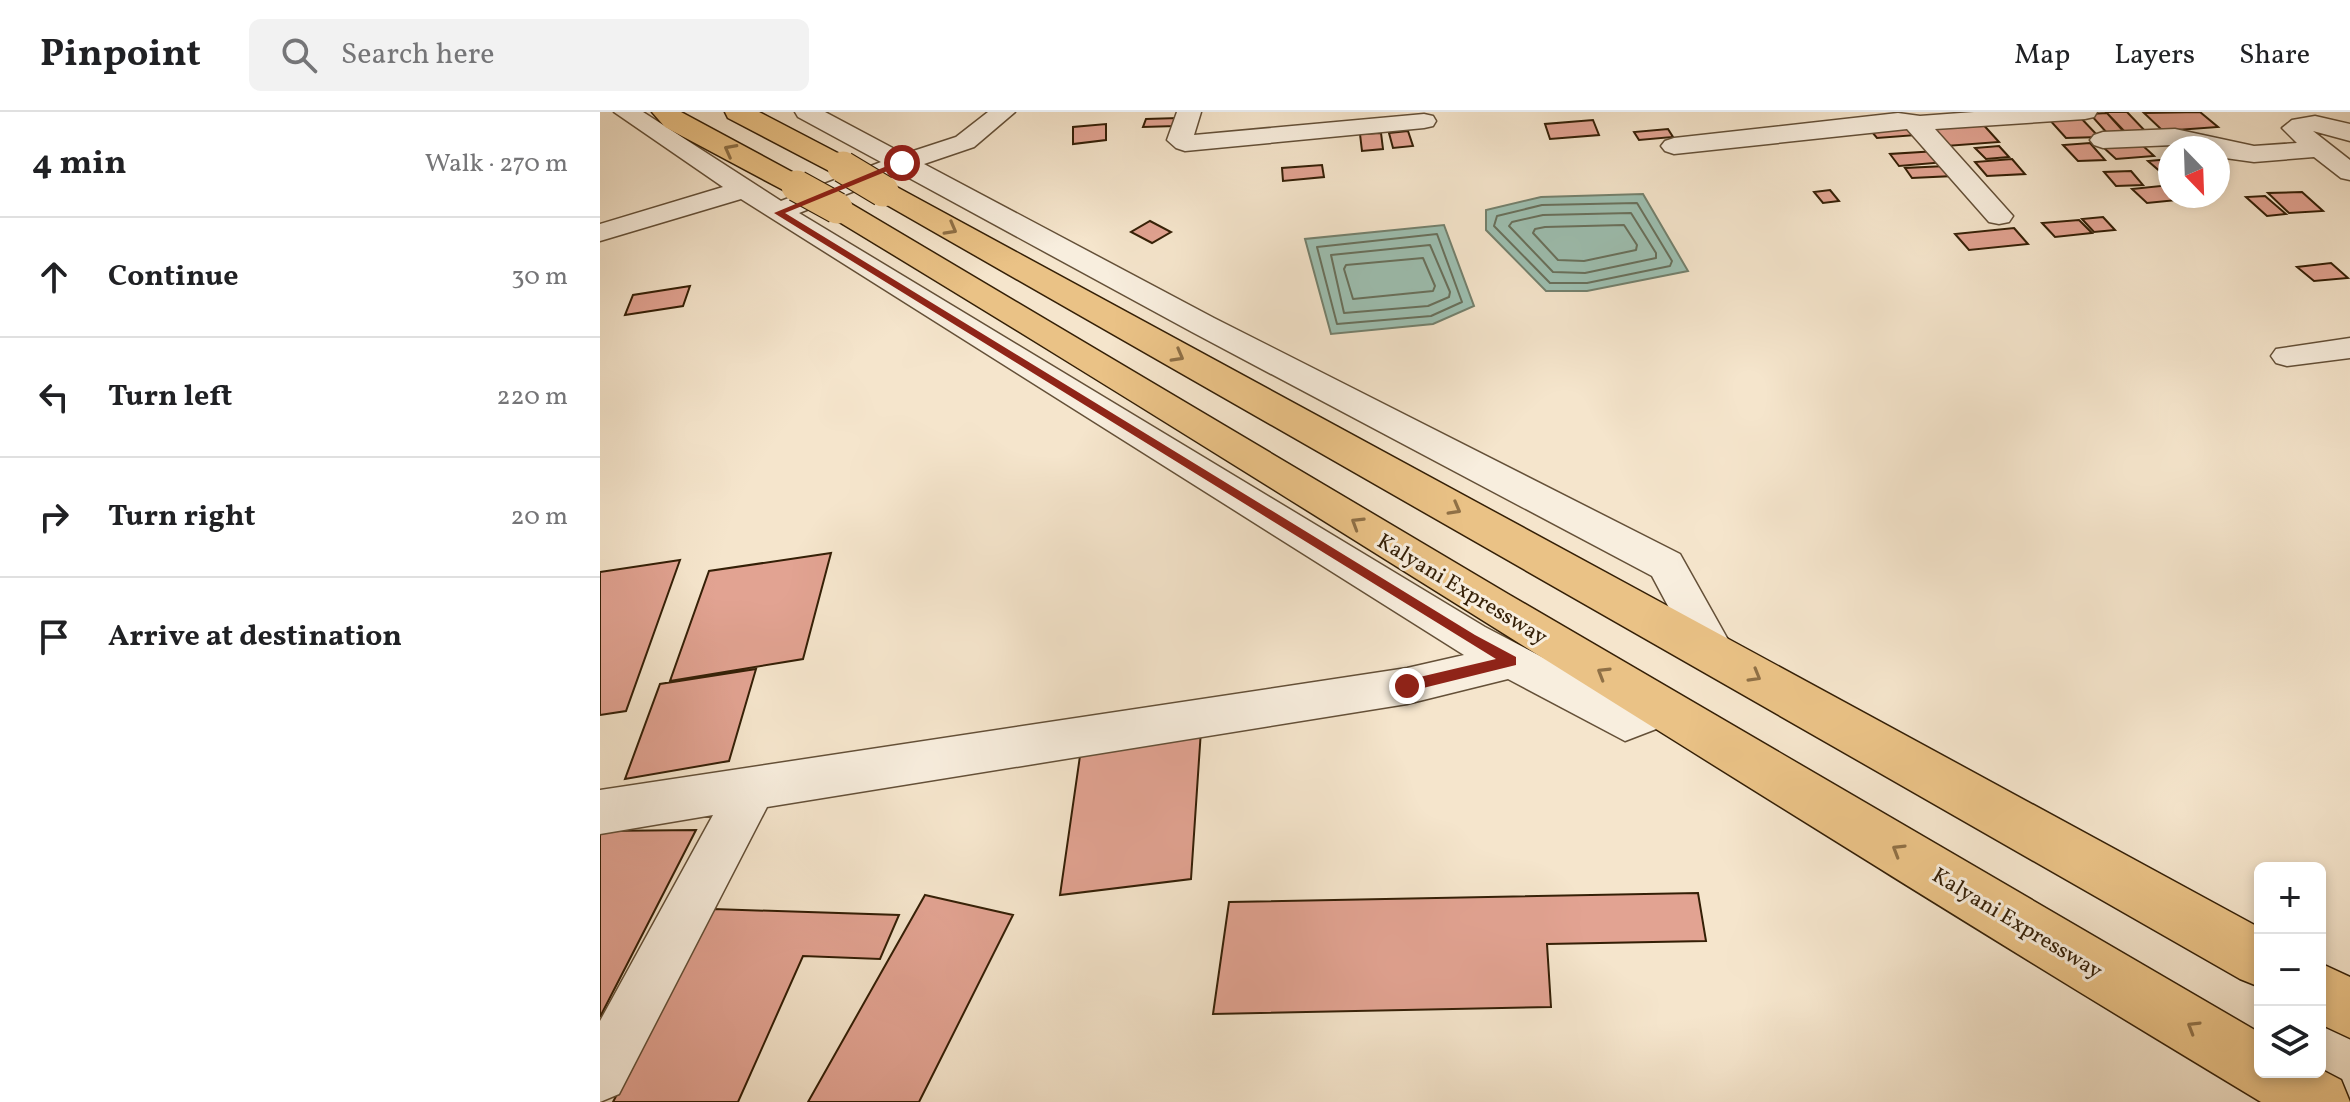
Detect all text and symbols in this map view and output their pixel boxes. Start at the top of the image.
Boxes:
search box [249,19,809,91]
text: Pinpoint [40,29,201,82]
icon: search [277,33,321,77]
text: Search here [341,34,494,76]
text: Map [2014,36,2070,75]
text: Layers [2114,36,2195,75]
text: Share [2239,36,2310,75]
north arrow [2158,136,2230,208]
text: 4 min [32,141,127,188]
one-way arrow [724,145,738,160]
route start [884,145,920,181]
text: Walk · 270 m [425,146,568,182]
one-way arrow [942,219,957,235]
icon: ahead [32,255,76,299]
text: Continue [108,256,239,298]
text: 30 m [511,259,568,295]
one-way arrow [1170,346,1185,361]
icon: left [32,375,76,419]
text: Turn left [108,376,232,418]
text: 220 m [496,379,568,415]
icon: right [32,495,76,539]
text: Turn right [108,496,256,538]
text: 20 m [510,499,568,535]
one-way arrow [1446,499,1460,515]
one-way arrow [1351,517,1366,533]
street label: Kalyani Expressway [1371,527,1553,653]
icon: arrive [32,615,76,659]
text: Arrive at destination [108,616,402,658]
one-way arrow [1746,666,1761,682]
one-way arrow [1598,667,1612,682]
route end [1389,668,1425,704]
one-way arrow [1892,844,1907,860]
street label: Kalyani Expressway [1926,861,2108,987]
map controls [2254,862,2326,1078]
button: + [2254,862,2326,934]
button: − [2254,934,2326,1006]
button: layers [2254,1006,2326,1078]
one-way arrow [2187,1021,2202,1037]

